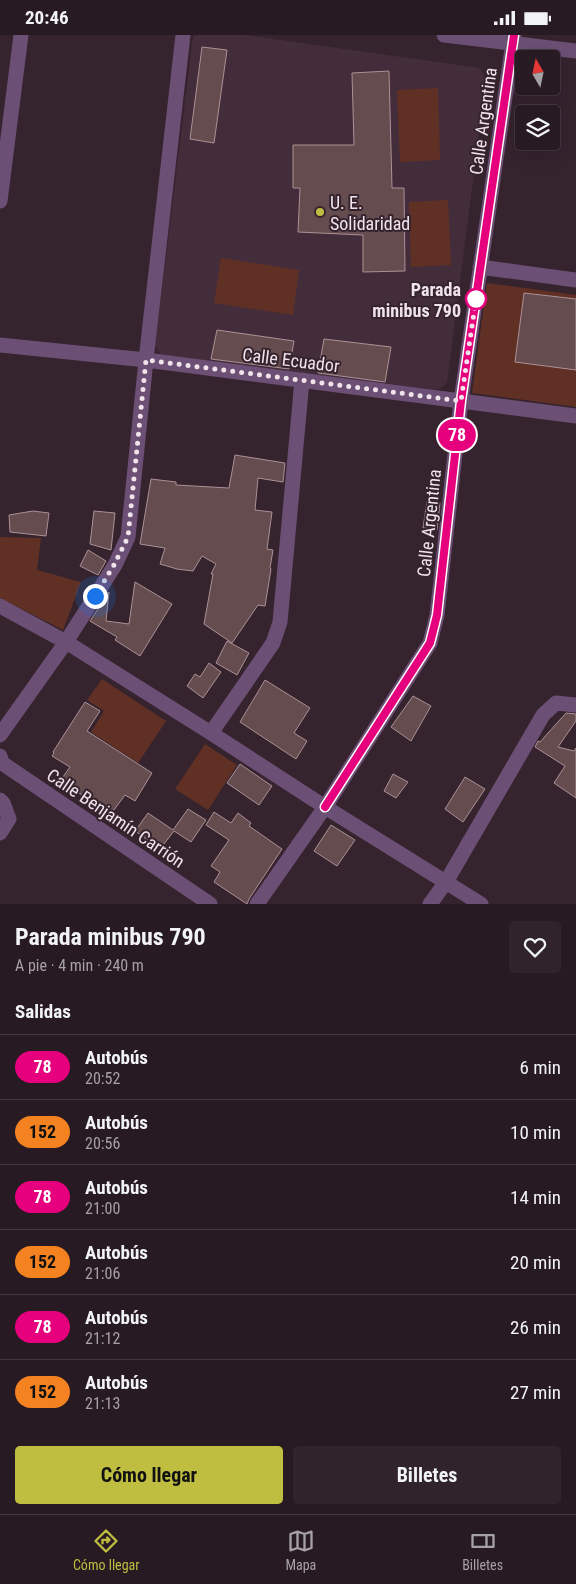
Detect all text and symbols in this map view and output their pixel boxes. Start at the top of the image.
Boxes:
text: 20:46 [25,6,69,29]
north arrow [515,50,560,95]
map controls [515,50,560,150]
street label: Calle Argentina [465,66,501,176]
button: layers [515,105,560,150]
place label: U. E. Solidaridad [330,192,410,234]
marker: U. E. Solidaridad [314,206,326,218]
place label: Parada minibus 790 [372,279,461,321]
marker: Parada minibus 790 [465,288,487,310]
street label: Calle Ecuador [241,344,341,376]
line badge: 78 [434,419,480,451]
text: 78 [448,424,466,445]
street label: Calle Argentina [413,468,445,578]
your location [83,584,108,609]
street label: Calle Benjamín Carrión [43,764,189,872]
button: heart [509,921,561,973]
text: Parada minibus 790 [15,923,206,951]
text: A pie · 4 min · 240 m [15,956,144,975]
text: Salidas [15,1000,71,1023]
text: Autobús [85,1046,148,1069]
text: 78 [33,1056,52,1077]
text: 6 min [519,1056,561,1079]
text: 20:52 [85,1069,120,1088]
text: Autobús [85,1111,148,1134]
text: 152 [29,1121,56,1142]
text: 10 min [510,1121,561,1144]
text: 20:56 [85,1134,120,1153]
text: Autobús [85,1176,148,1199]
text: 78 [33,1186,52,1207]
text: 14 min [510,1186,561,1209]
text: 21:00 [85,1199,120,1218]
text: Autobús [85,1241,148,1264]
text: 152 [29,1251,56,1272]
text: 20 min [510,1251,561,1274]
text: 21:06 [85,1264,120,1283]
text: Autobús [85,1306,148,1329]
text: 78 [33,1316,52,1337]
text: 26 min [510,1316,561,1339]
text: 21:12 [85,1329,120,1348]
text: Autobús [85,1371,148,1394]
text: 152 [29,1381,56,1402]
text: 27 min [510,1381,561,1404]
text: 21:13 [85,1394,120,1413]
button: Cómo llegar [15,1446,283,1504]
button: Billetes [293,1446,561,1504]
tab: Cómo llegar [73,1527,140,1573]
tab: Mapa [285,1527,316,1573]
tab: Billetes [462,1527,503,1573]

